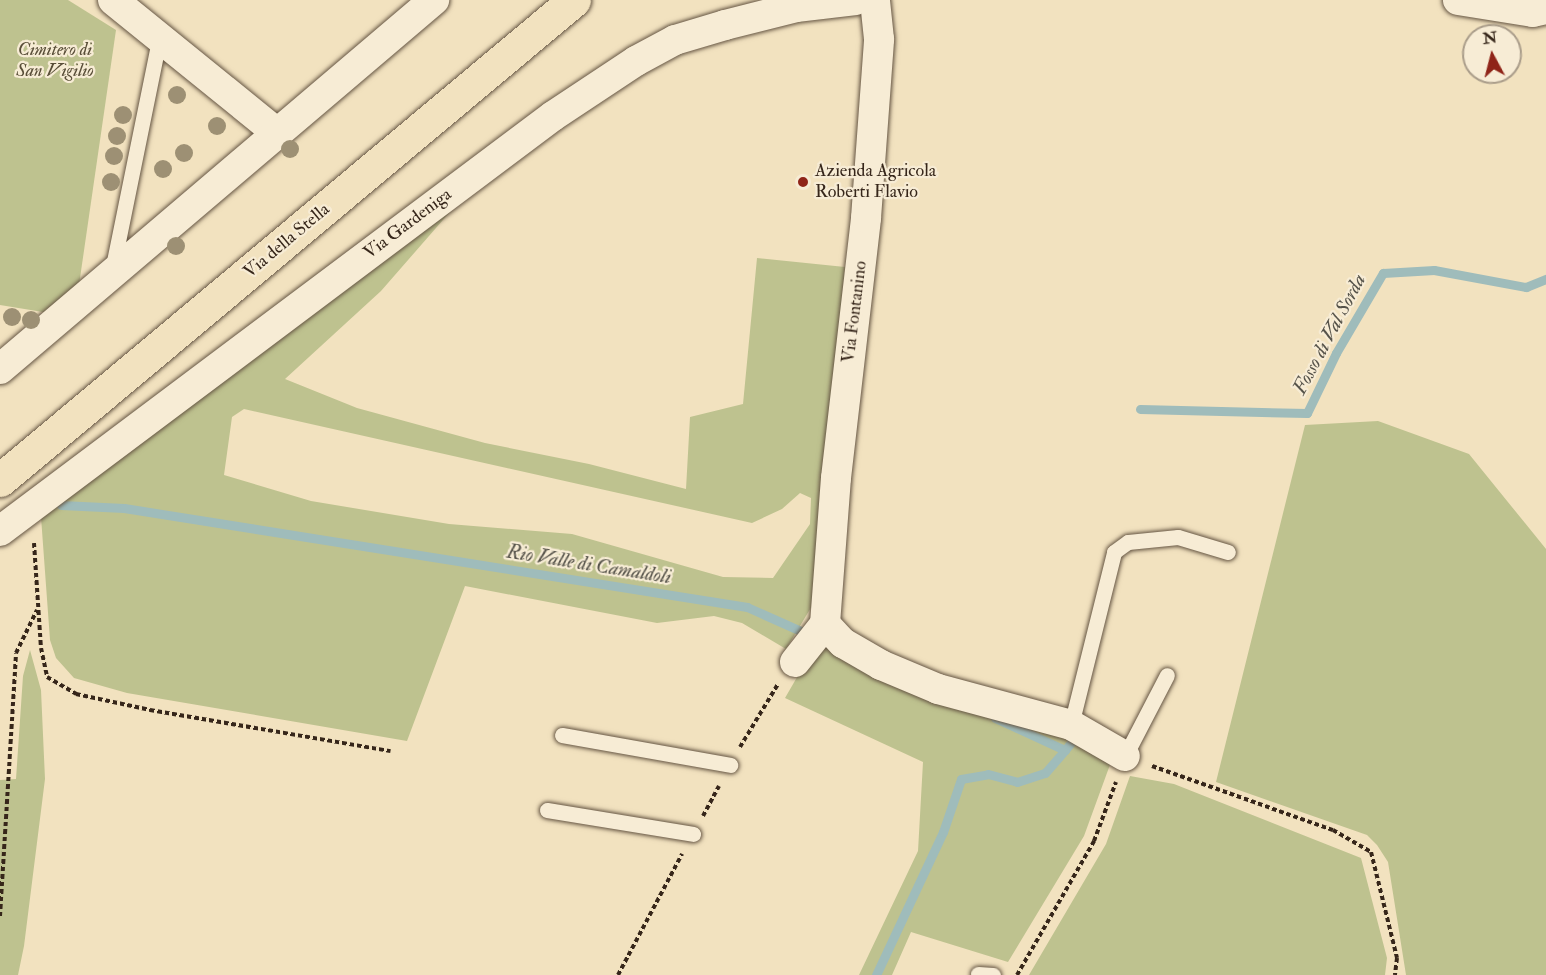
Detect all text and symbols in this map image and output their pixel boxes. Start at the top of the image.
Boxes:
north arrow [1462,24,1522,84]
text: N [1482,27,1498,49]
park label: Cimitero di San Vigilio [16,40,94,82]
place label: Azienda Agricola Roberti Flavio [815,161,936,204]
marker: Azienda Agricola Roberti Flavio [796,175,810,189]
street label: Via Gardeniga [360,184,456,264]
street label: Via della Stella [240,199,334,283]
street label: Via Fontanino [838,260,872,364]
water label: Fosso di Val Sorda [1287,270,1371,398]
water label: Rio Valle di Camaldoli [505,539,673,589]

